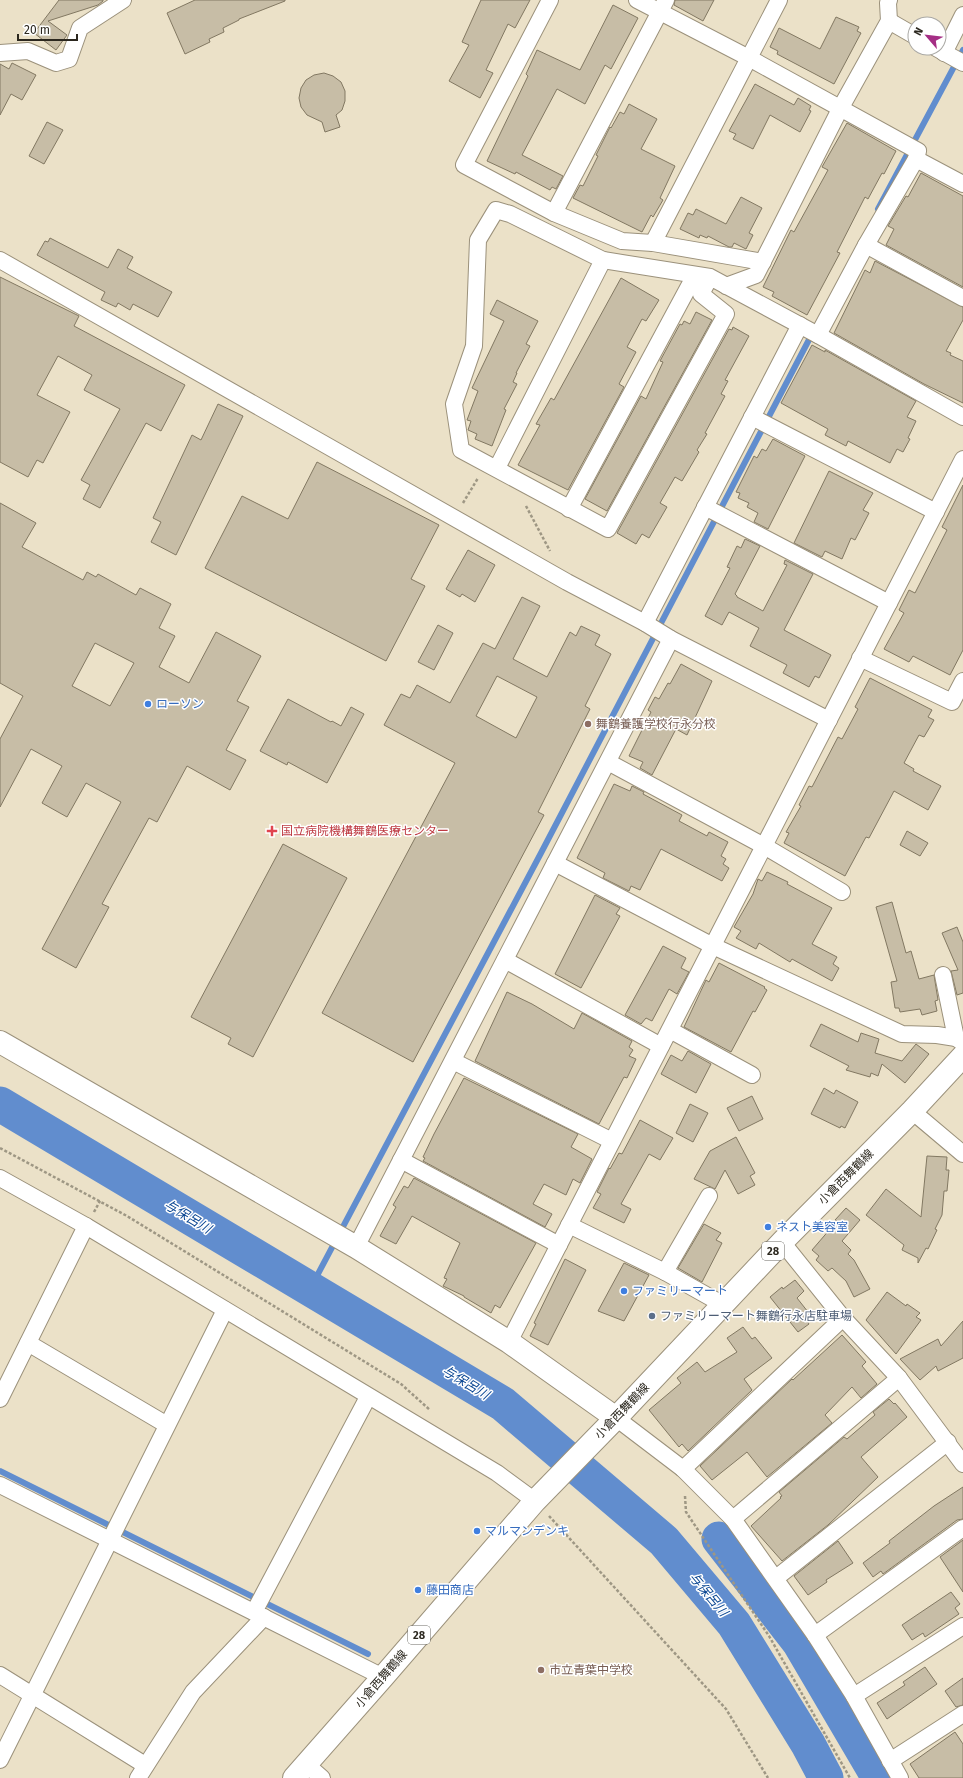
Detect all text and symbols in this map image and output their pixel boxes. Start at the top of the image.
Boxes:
scale bar [18,16,77,42]
north arrow [907,16,947,56]
text: 20 m [24,23,50,37]
text: N [911,25,926,38]
place label: ローソン [156,697,204,711]
marker: ローソン [143,699,153,709]
place label: 舞鶴養護学校行永分校 [596,717,716,731]
marker: 舞鶴養護学校行永分校 [583,719,593,729]
place label: 国立病院機構舞鶴医療センター [281,824,449,838]
marker: 国立病院機構舞鶴医療センター [266,825,278,837]
street label: 小倉西舞鶴線 [816,1147,876,1207]
water label: 与保呂川 [162,1197,216,1237]
place label: ネスト美容室 [776,1220,848,1234]
marker: ネスト美容室 [763,1222,773,1232]
road number: 28 [762,1242,784,1260]
place label: ファミリーマート [632,1284,728,1298]
marker: ファミリーマート [619,1286,629,1296]
place label: ファミリーマート舞鶴行永店駐車場 [660,1309,852,1323]
marker: ファミリーマート舞鶴行永店駐車場 [647,1311,657,1321]
water label: 与保呂川 [440,1363,494,1403]
street label: 小倉西舞鶴線 [592,1380,652,1442]
place label: マルマンデンキ [485,1524,569,1538]
marker: マルマンデンキ [472,1526,482,1536]
water label: 与保呂川 [686,1570,732,1621]
place label: 藤田商店 [426,1583,474,1597]
marker: 藤田商店 [413,1585,423,1595]
road number: 28 [408,1626,430,1644]
street label: 小倉西舞鶴線 [352,1647,410,1711]
place label: 市立青葉中学校 [549,1663,633,1677]
marker: 市立青葉中学校 [536,1665,546,1675]

